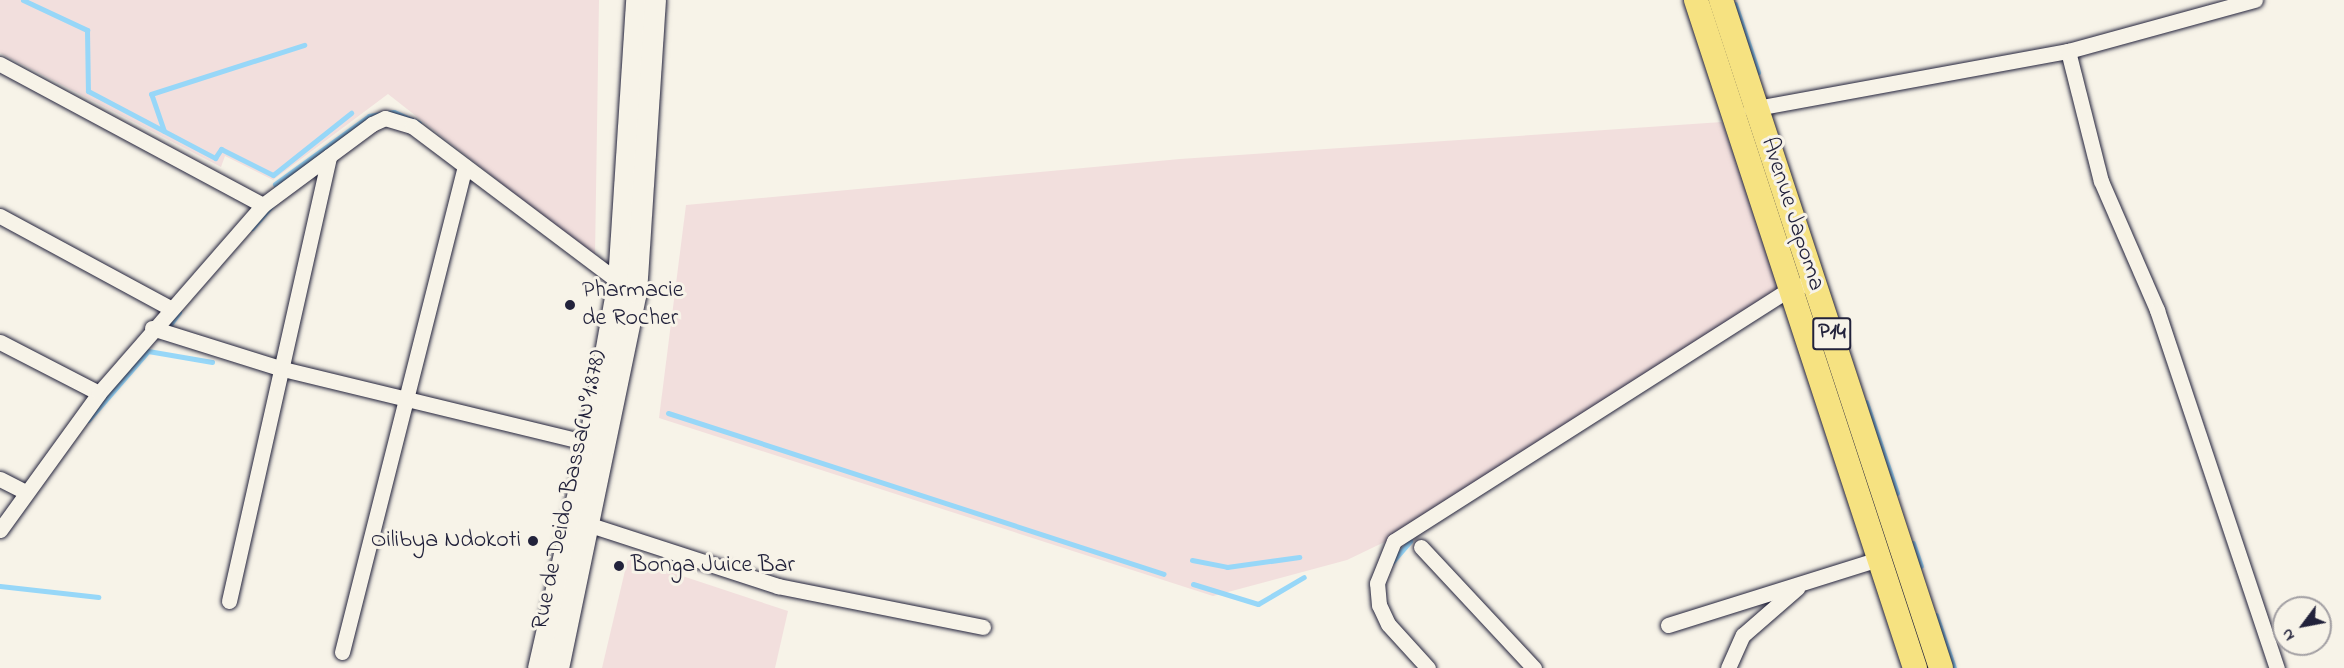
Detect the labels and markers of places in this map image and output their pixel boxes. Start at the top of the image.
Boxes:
place label: Pharmacie de Rocher [582,277,684,333]
marker: Pharmacie de Rocher [563,298,577,312]
place label: Oilibya Ndokoti [371,527,521,555]
marker: Oilibya Ndokoti [526,534,540,548]
place label: Bonga Juice Bar [631,552,795,580]
marker: Bonga Juice Bar [612,559,626,573]

